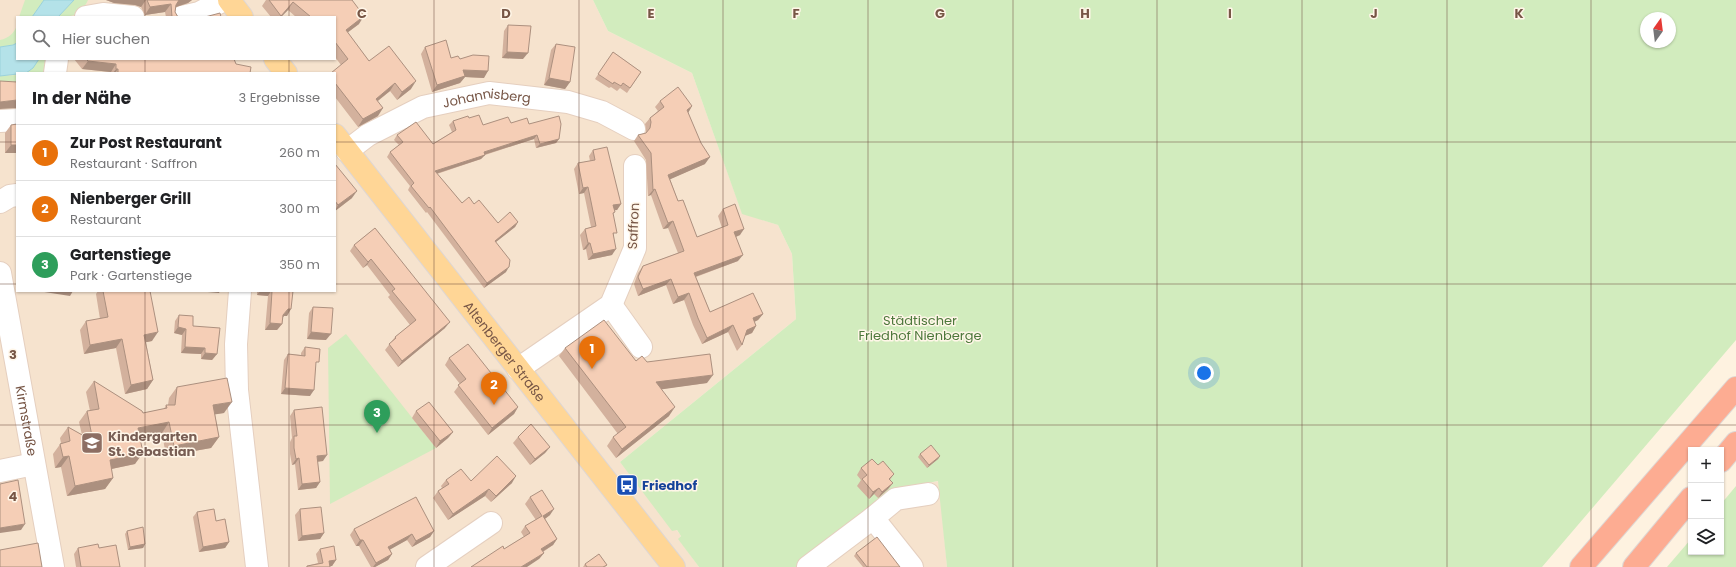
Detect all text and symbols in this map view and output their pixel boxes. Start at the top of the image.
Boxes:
text: C [357,4,367,23]
text: D [501,4,511,23]
text: E [647,4,655,23]
text: F [792,4,800,23]
text: G [935,4,945,23]
text: H [1080,4,1090,23]
text: I [1228,4,1232,23]
text: J [1370,4,1378,23]
text: K [1514,4,1524,23]
north arrow [1640,12,1676,48]
search box [16,16,336,60]
icon: search [30,27,52,49]
text: Hier suchen [62,28,150,49]
street label: Johannisberg [441,84,532,113]
text: In der Nähe [32,86,131,110]
text: 3 Ergebnisse [239,88,320,107]
text: Zur Post Restaurant [70,132,222,153]
text: 1 [43,143,47,162]
text: 260 m [279,143,320,162]
text: Restaurant · Saffron [70,154,197,173]
text: Nienberger Grill [70,188,191,209]
text: 2 [41,199,49,218]
text: 300 m [279,199,320,218]
street label: Saffron [623,202,644,250]
text: Restaurant [70,210,141,229]
text: Gartenstiege [70,244,171,265]
text: 3 [41,255,49,274]
text: 350 m [279,255,320,274]
text: Park · Gartenstiege [70,266,192,285]
street label: Altenberger Straße [459,297,550,406]
park label: Städtischer Friedhof Nienberge [858,311,982,345]
pin: 1 [579,336,605,369]
text: 3 [9,345,17,364]
your location [1194,363,1214,383]
pin: 2 [481,372,507,405]
street label: Kirmstraße [10,384,42,458]
pin: 3 [364,400,390,433]
place label: Kindergarten St. Sebastian [108,427,198,461]
school or university icon: Kindergarten St. Sebastian [79,430,105,456]
map controls [1688,447,1724,555]
button: + [1688,447,1724,483]
bus stop icon: Friedhof [614,472,640,498]
place label: Friedhof [642,476,697,495]
button: − [1688,483,1724,519]
text: 4 [9,487,18,506]
button: layers [1688,519,1724,555]

